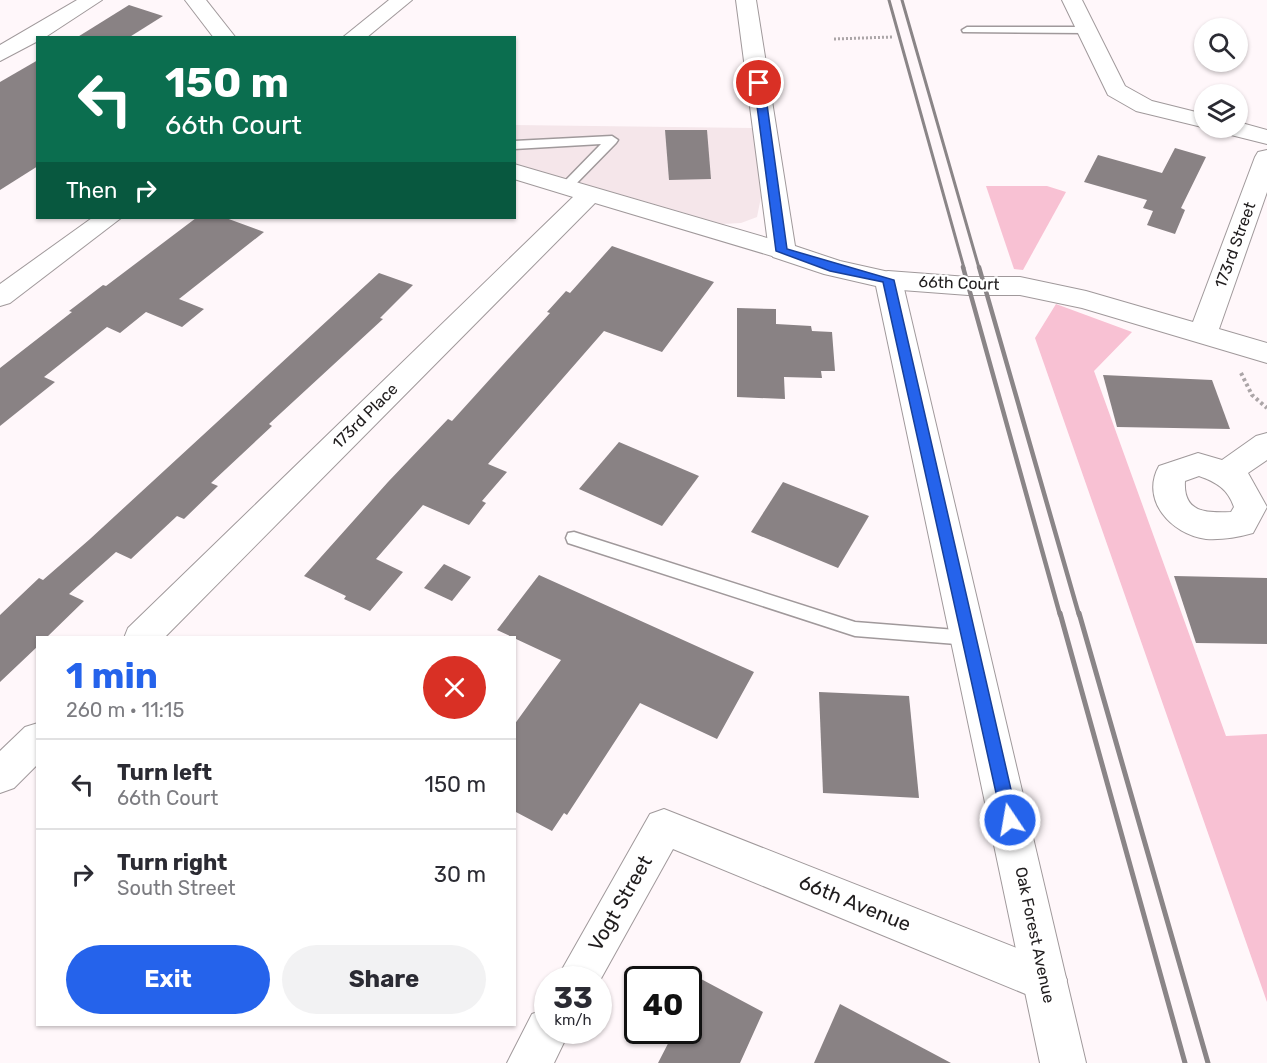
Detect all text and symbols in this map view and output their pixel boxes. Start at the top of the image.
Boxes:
map controls [1194,18,1248,138]
button: search [1194,18,1248,72]
pin [733,57,784,108]
text: 150 m [165,58,289,108]
icon: left [66,60,144,138]
icon: arrive [742,66,775,99]
button: layers [1194,84,1248,138]
text: 66th Court [165,109,302,141]
icon: right [129,174,162,207]
text: Then [66,177,117,204]
street label: 173rd Street [1211,199,1259,291]
street label: 66th Court [918,272,1000,294]
street label: 173rd Place [328,379,402,453]
text: 1 min [66,654,158,697]
button: close [423,656,486,719]
text: 260 m · 11:15 [66,698,184,722]
text: Turn left [117,759,212,786]
icon: left [66,768,99,801]
text: 150 m [425,771,486,798]
text: 66th Court [117,786,218,810]
position arrow [978,788,1042,852]
text: Turn right [117,849,227,876]
street label: Vogt Street [583,851,657,955]
icon: right [66,858,99,891]
text: 30 m [434,861,486,888]
street label: Oak Forest Avenue [1011,865,1059,1005]
street label: 66th Avenue [796,870,914,936]
text: South Street [117,876,236,900]
button: Exit [66,945,270,1014]
button: Share [282,945,486,1014]
speed limit sign: 40 [624,966,702,1044]
text: 33 [553,980,593,1016]
text: km/h [554,1011,592,1029]

